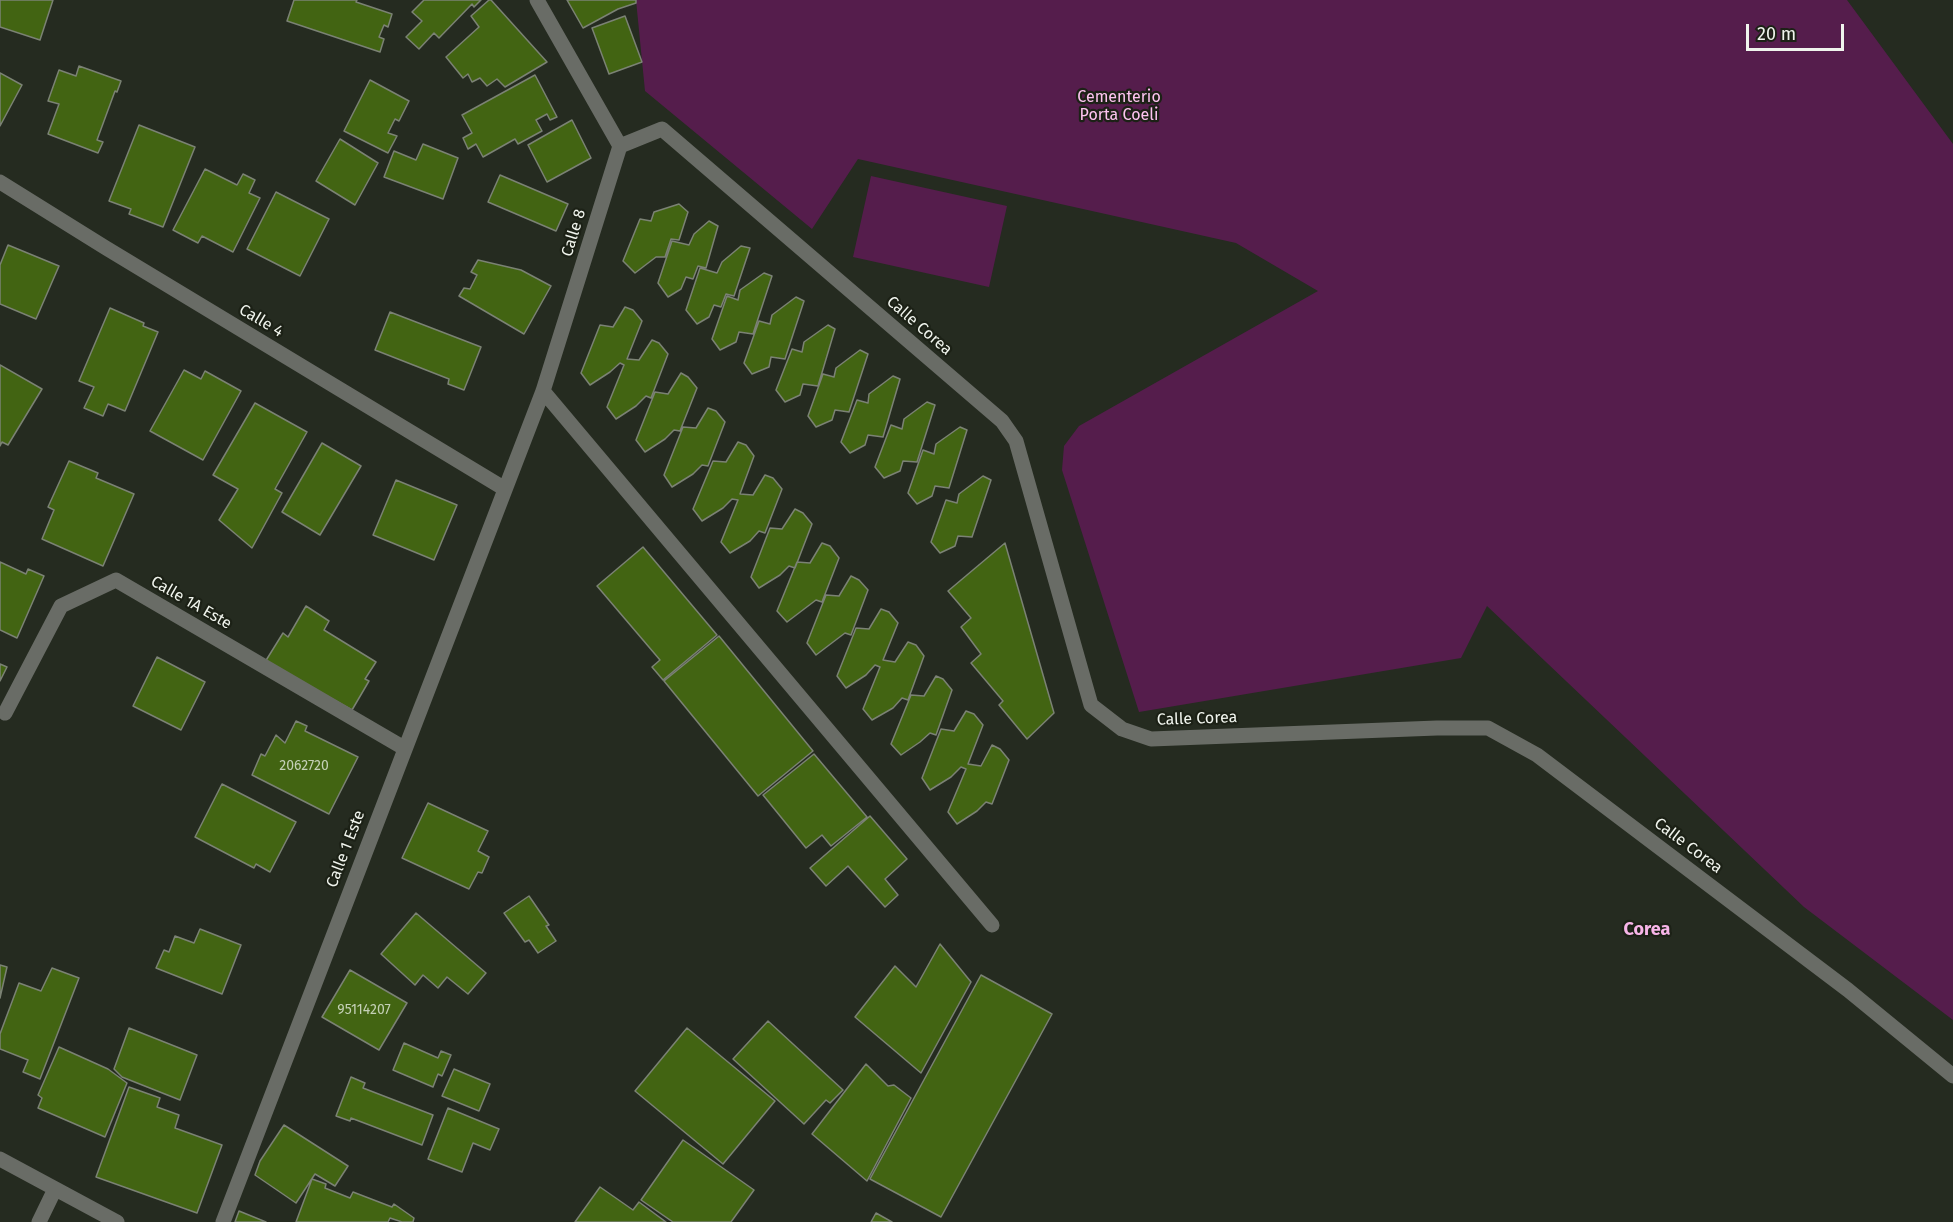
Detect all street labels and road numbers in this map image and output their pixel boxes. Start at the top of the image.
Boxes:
street label: Calle 8 [558,207,590,259]
street label: Calle Corea [882,292,956,360]
street label: Calle 4 [235,300,287,342]
street label: Calle 1A Este [147,572,235,634]
street label: Calle Corea [1156,708,1238,730]
street label: Calle 1 Este [323,808,369,890]
street label: Calle Corea [1650,814,1726,878]

